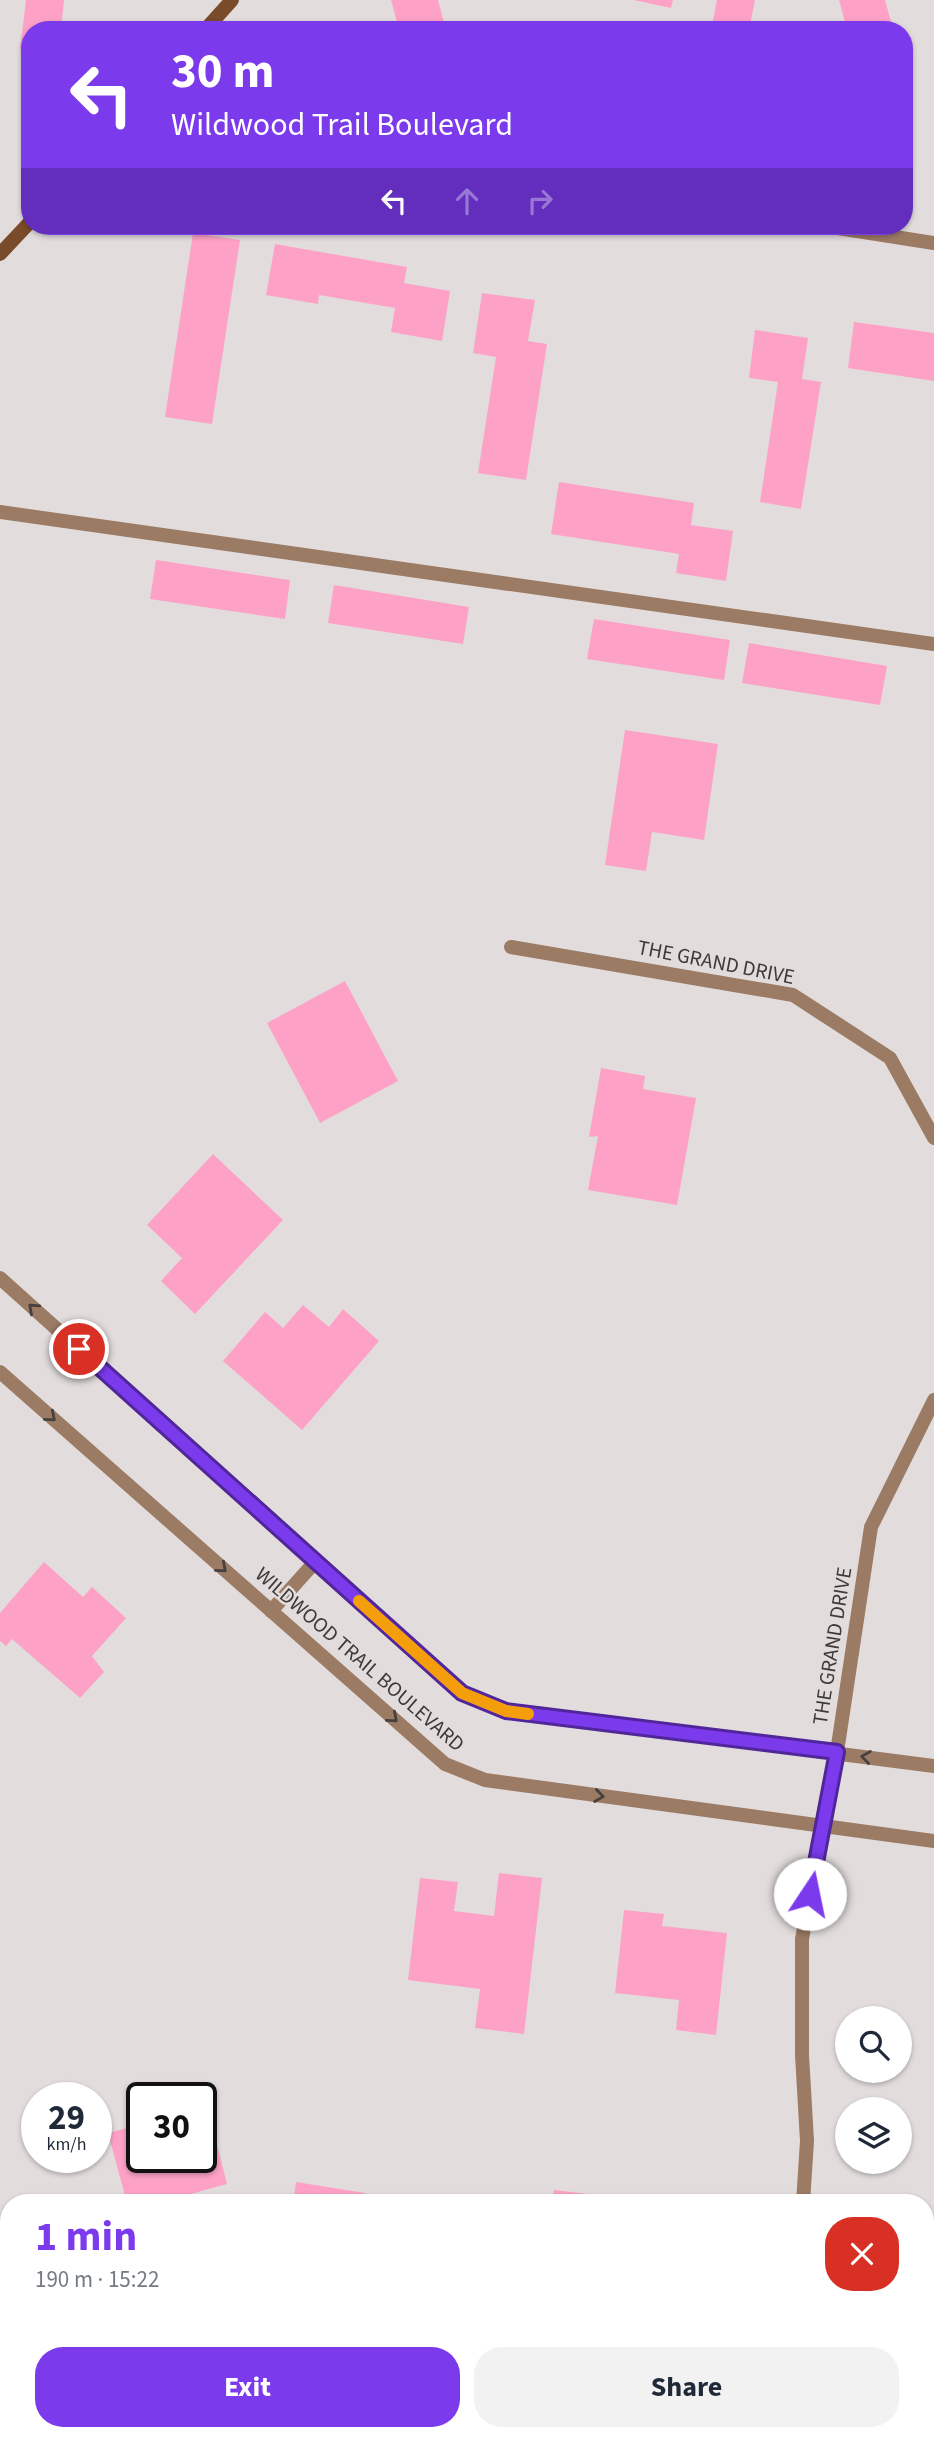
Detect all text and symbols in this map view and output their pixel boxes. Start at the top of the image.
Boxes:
text: 30 m [171,37,275,107]
icon: left [56,49,147,140]
text: Wildwood Trail Boulevard [171,102,513,148]
icon: left [375,182,413,220]
icon: ahead [448,182,486,220]
icon: right [521,182,559,220]
street label: THE GRAND DRIVE [635,932,797,992]
one-way arrow [28,1304,41,1316]
pin [49,1319,109,1379]
icon: arrive [60,1330,98,1368]
one-way arrow [43,1409,56,1421]
one-way arrow [214,1560,227,1572]
street label: WILDWOOD TRAIL BOULEVARD [249,1560,471,1758]
street label: THE GRAND DRIVE [805,1565,859,1727]
one-way arrow [384,1710,397,1722]
one-way arrow [861,1749,872,1764]
one-way arrow [593,1788,605,1803]
position arrow [773,1857,847,1931]
map controls [835,2006,912,2174]
button: search [835,2006,912,2083]
speed limit sign: 30 [126,2082,217,2173]
text: 29 [48,2093,85,2143]
button: layers [835,2097,912,2174]
text: km/h [47,2132,86,2157]
text: 1 min [35,2207,137,2267]
button: close [825,2217,899,2291]
text: 190 m · 15:22 [35,2263,159,2296]
button: Exit [35,2347,460,2427]
button: Share [474,2347,899,2427]

